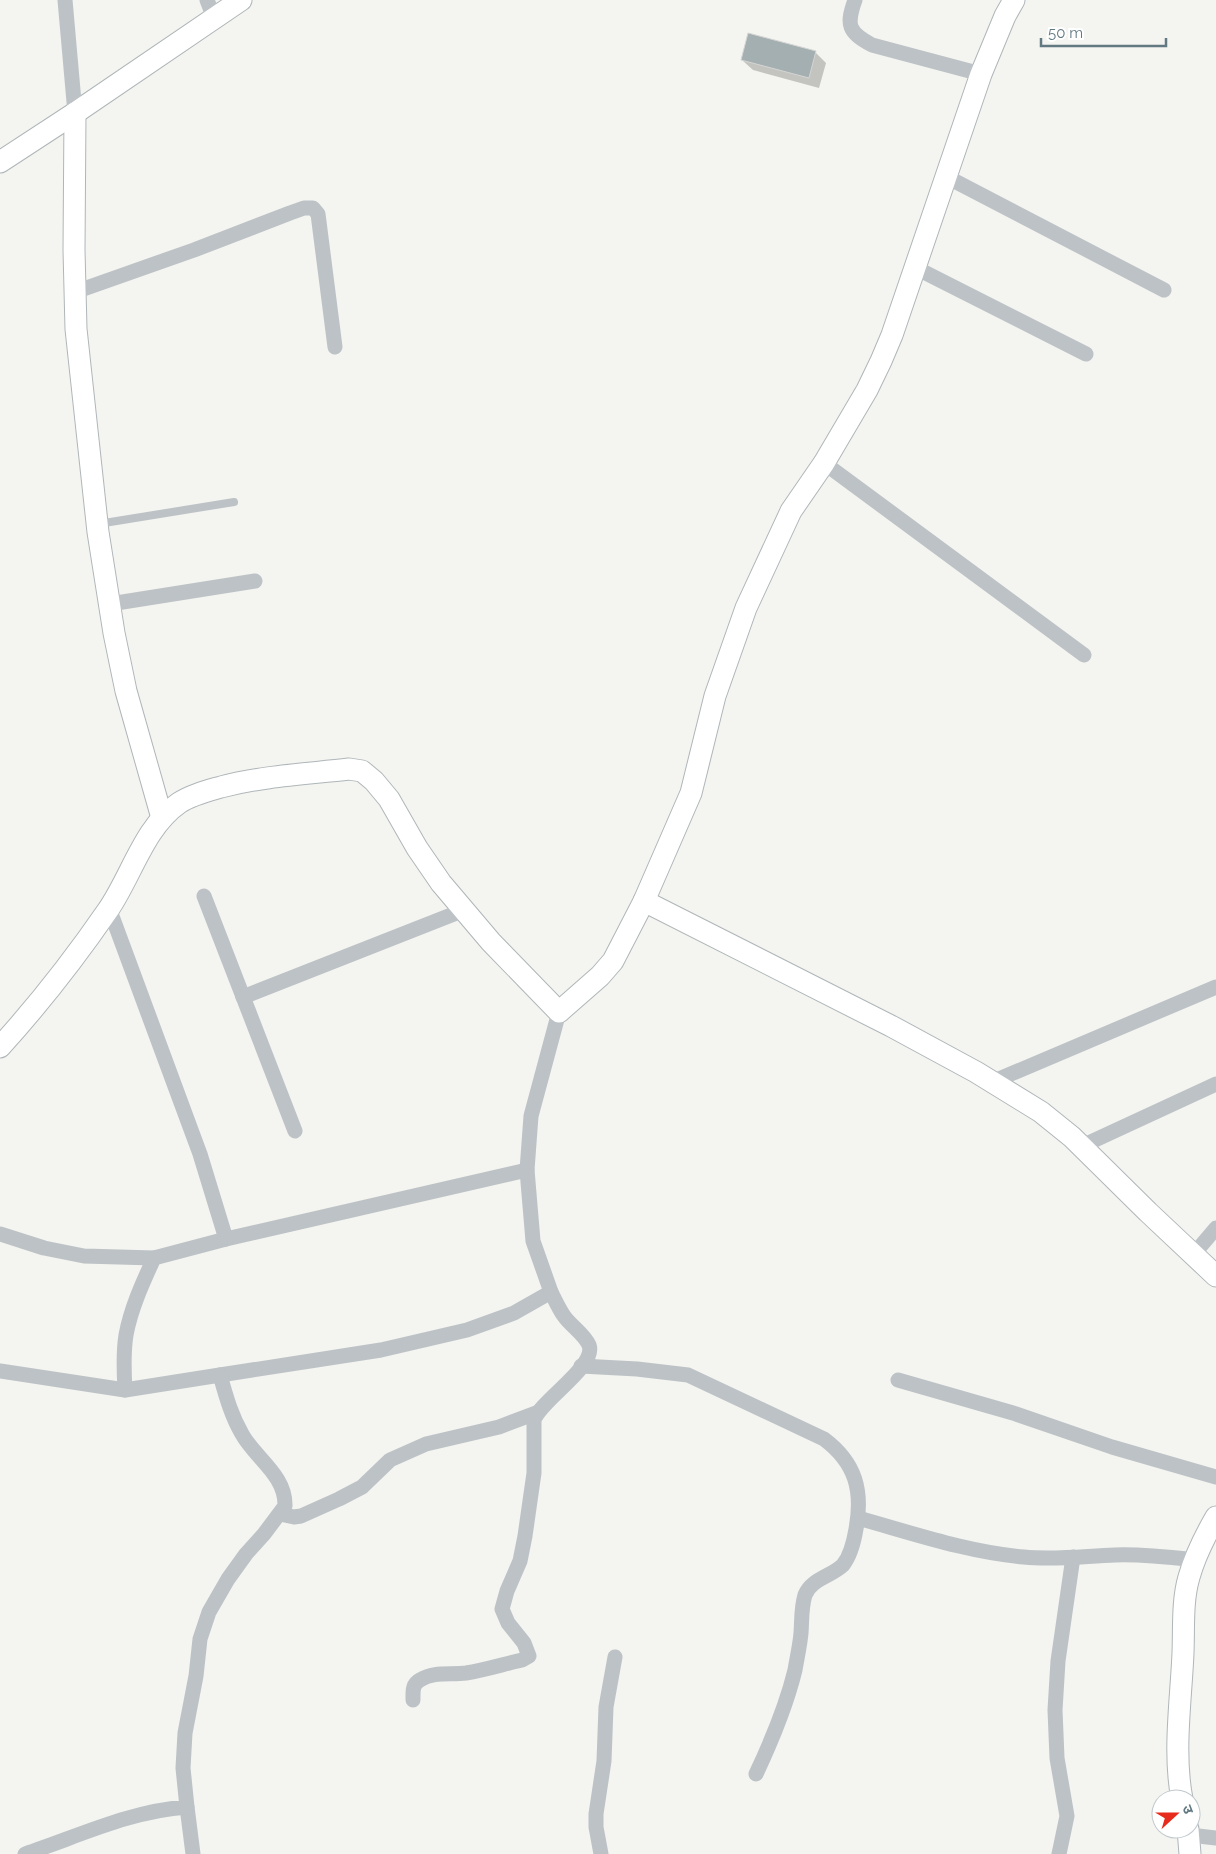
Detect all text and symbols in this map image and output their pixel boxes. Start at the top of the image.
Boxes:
scale bar [1041,15,1166,47]
text: 50 m [1048,24,1083,42]
north arrow [1151,1789,1201,1839]
text: उ [1179,1803,1197,1817]

